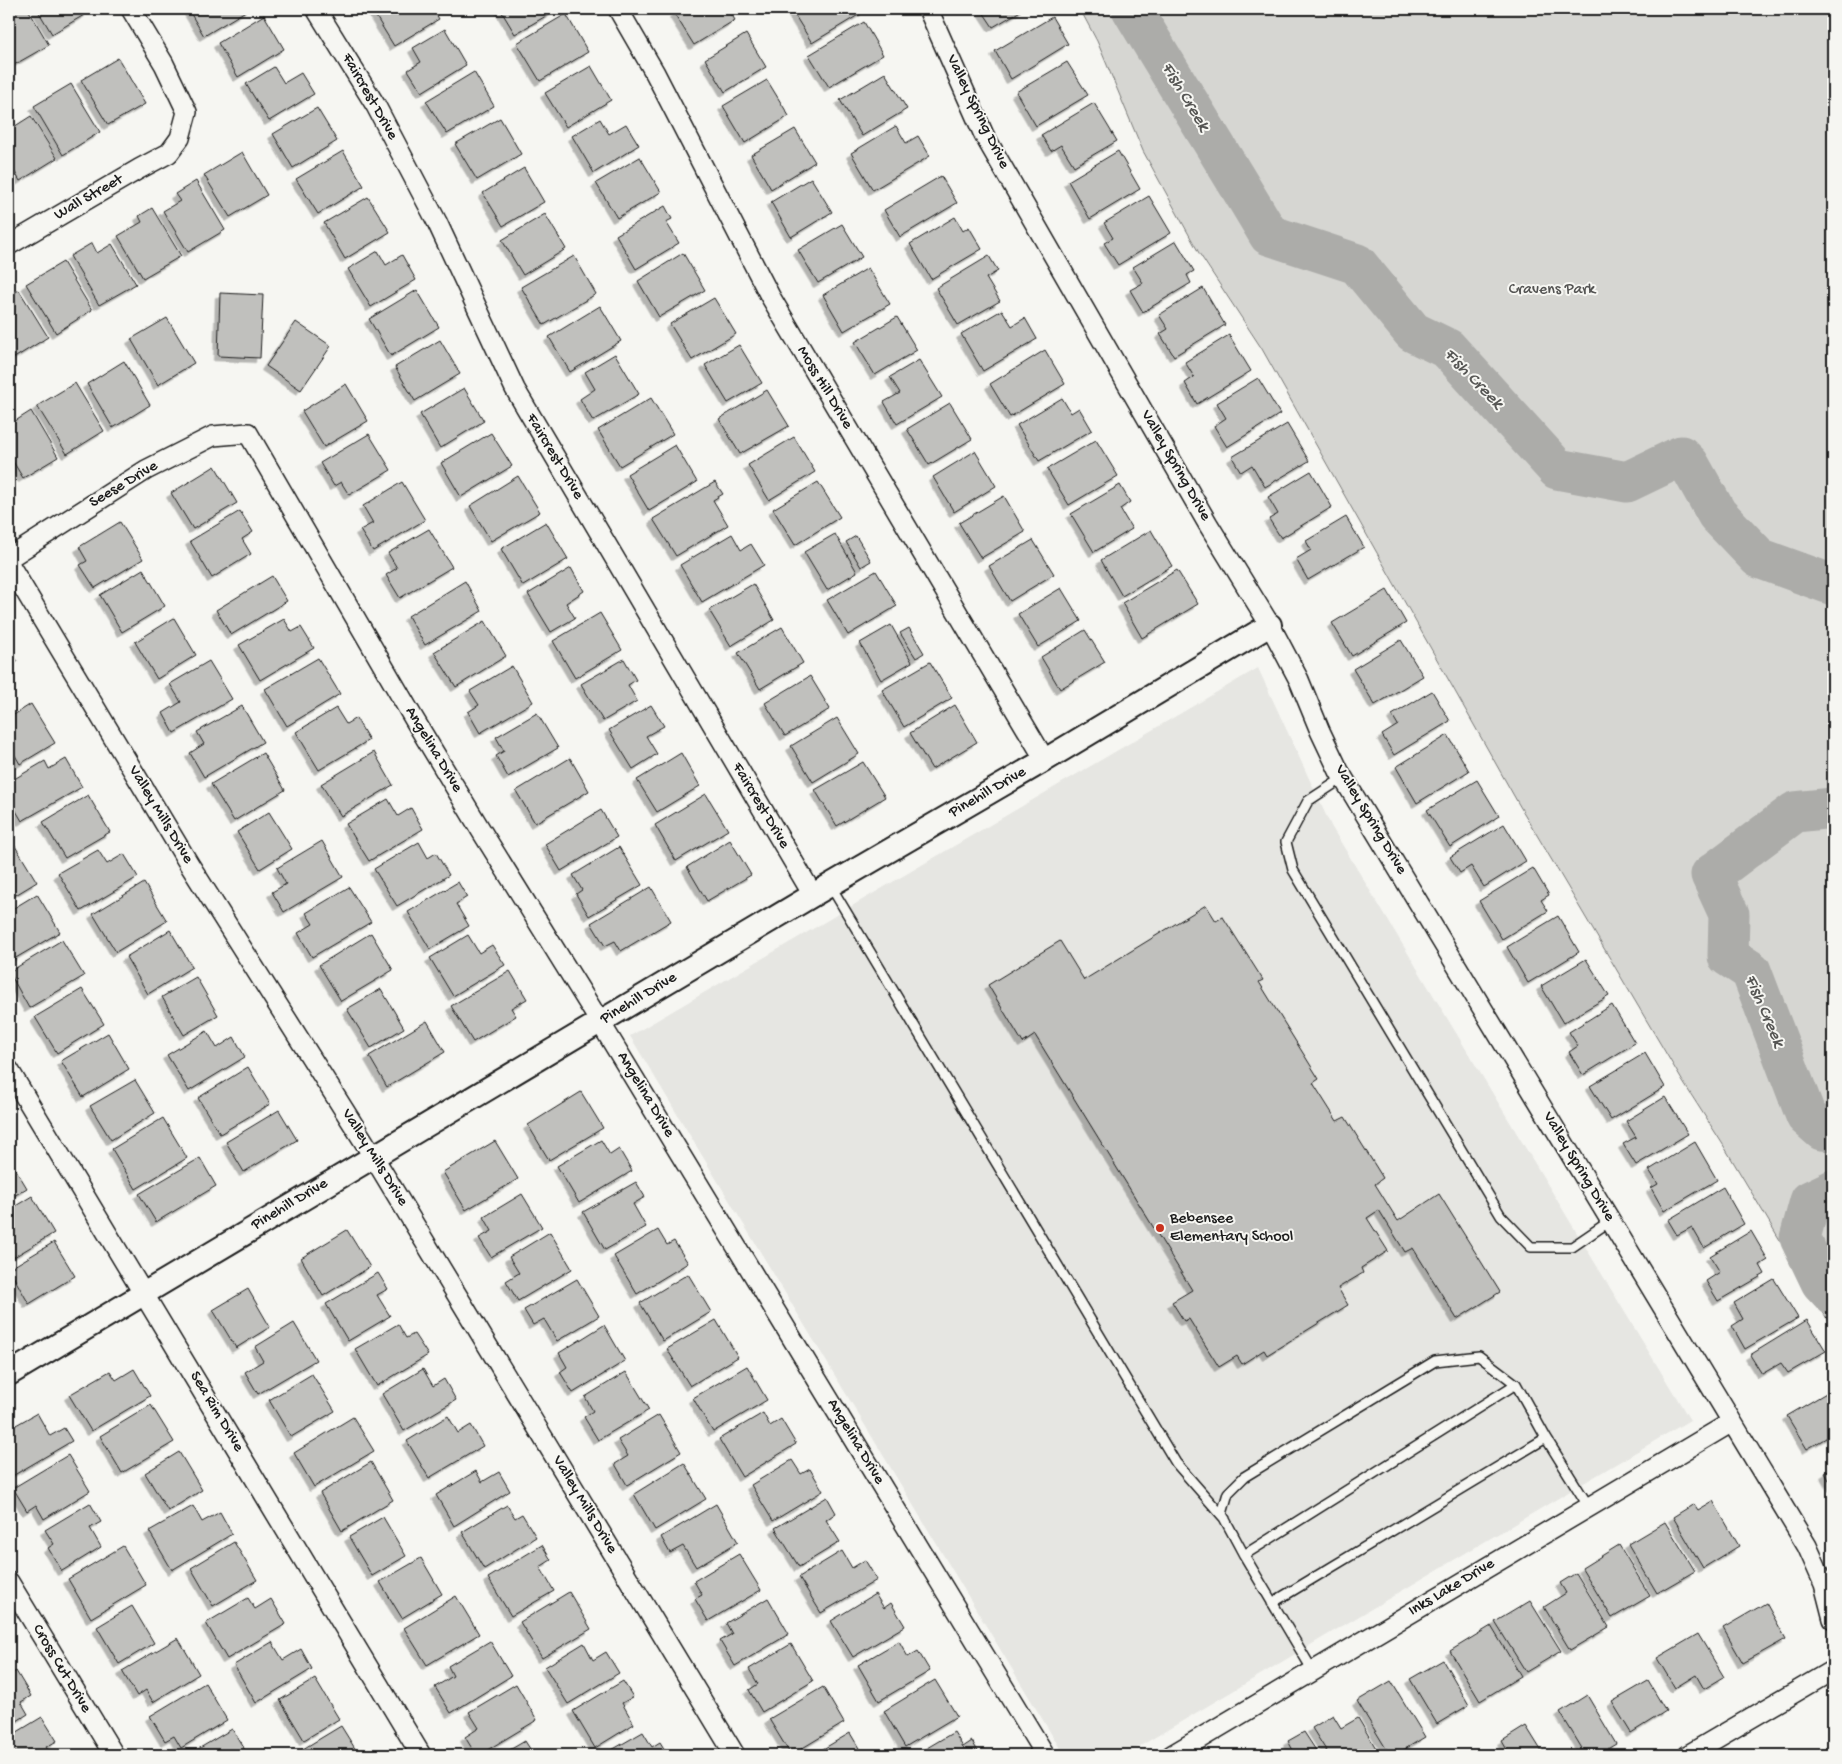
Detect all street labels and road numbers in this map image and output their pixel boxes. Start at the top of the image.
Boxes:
street label: Faircrest Drive [336,50,402,144]
street label: Valley Spring Drive [941,51,1013,173]
street label: Wall Street [51,170,128,225]
street label: Moss Hill Drive [792,343,857,434]
street label: Valley Spring Drive [1135,406,1215,525]
street label: Faircrest Drive [520,410,587,504]
street label: Seese Drive [86,457,162,513]
street label: Angelina Drive [400,704,466,797]
street label: Faircrest Drive [726,759,793,853]
street label: Valley Spring Drive [1329,761,1411,879]
street label: Valley Mills Drive [123,762,197,868]
street label: Pinehill Drive [945,763,1031,823]
street label: Pinehill Drive [596,968,681,1030]
street label: Angelina Drive [612,1049,678,1142]
street label: Valley Mills Drive [336,1105,412,1211]
street label: Valley Spring Drive [1537,1108,1619,1226]
street label: Pinehill Drive [247,1174,332,1236]
street label: Sea Rim Drive [185,1368,248,1456]
street label: Angelina Drive [822,1396,888,1489]
street label: Valley Mills Drive [547,1452,621,1558]
street label: Inks Lake Drive [1406,1554,1499,1621]
street label: Cross Cut Drive [27,1621,95,1717]

